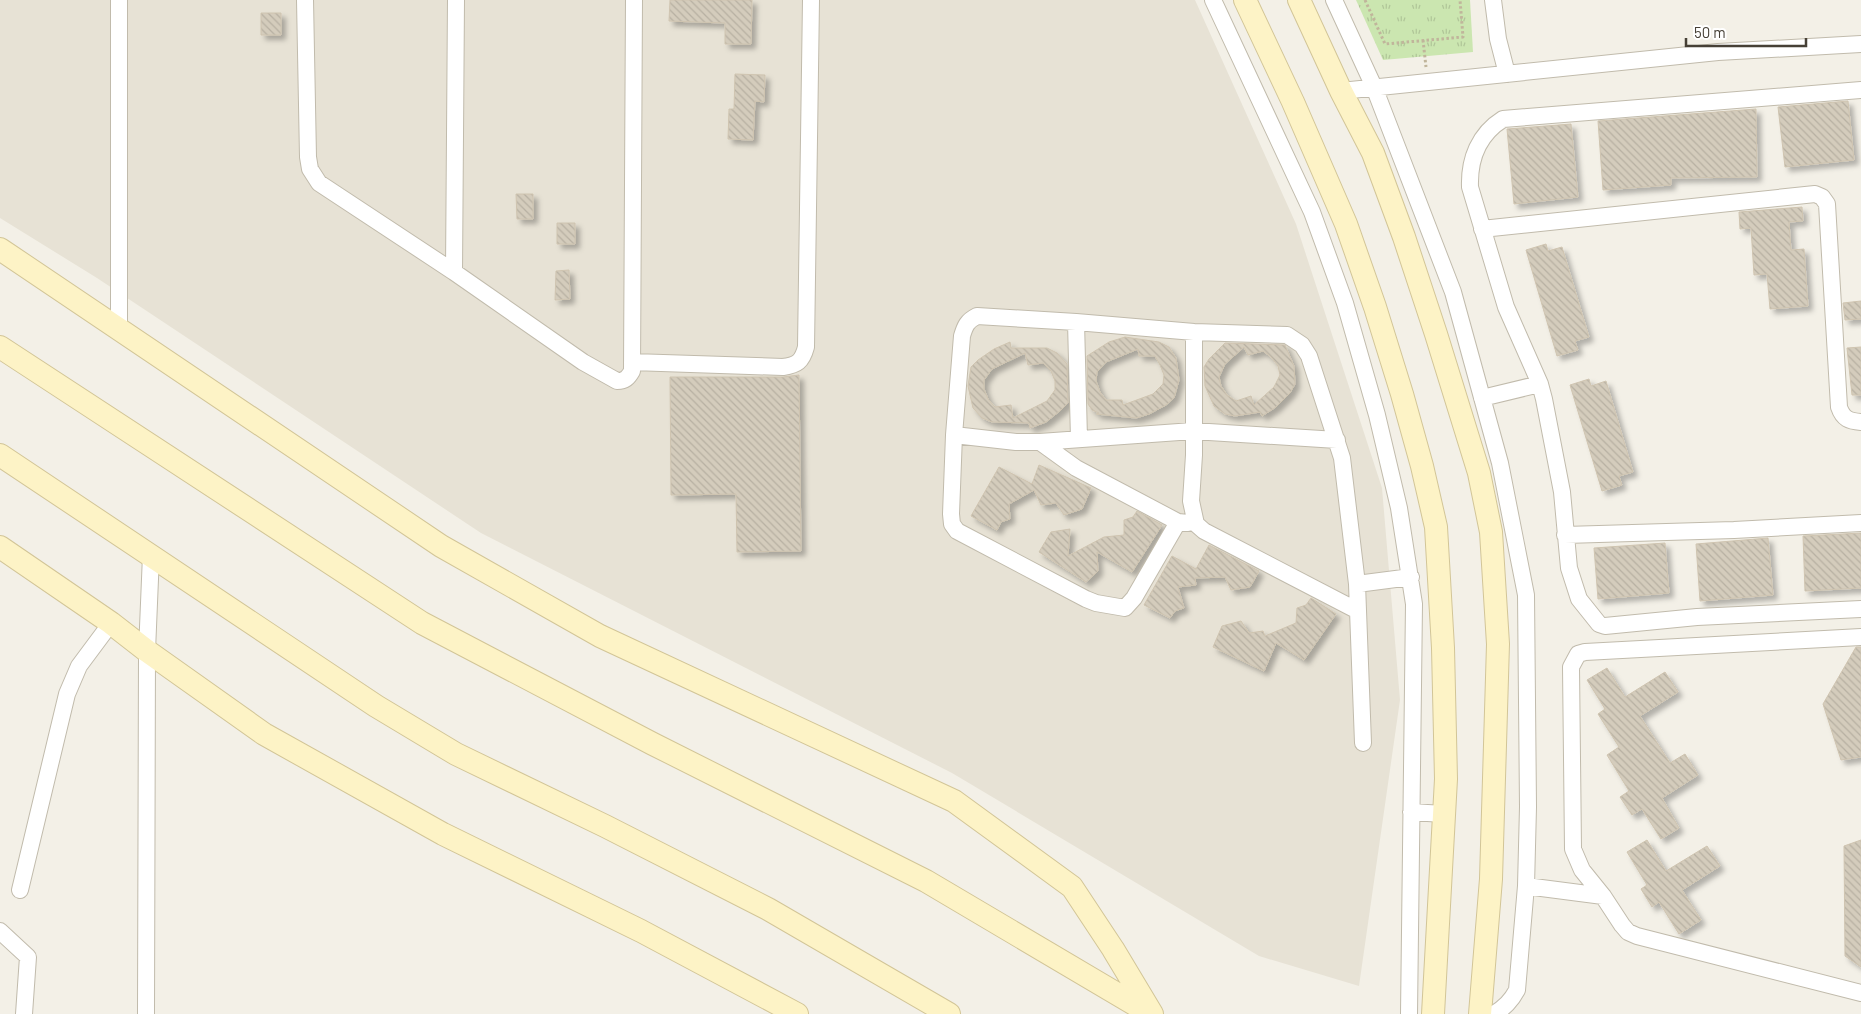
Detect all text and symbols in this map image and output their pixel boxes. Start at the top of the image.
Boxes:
scale bar [1686,15,1806,47]
text: 50 m [1694,23,1726,41]

